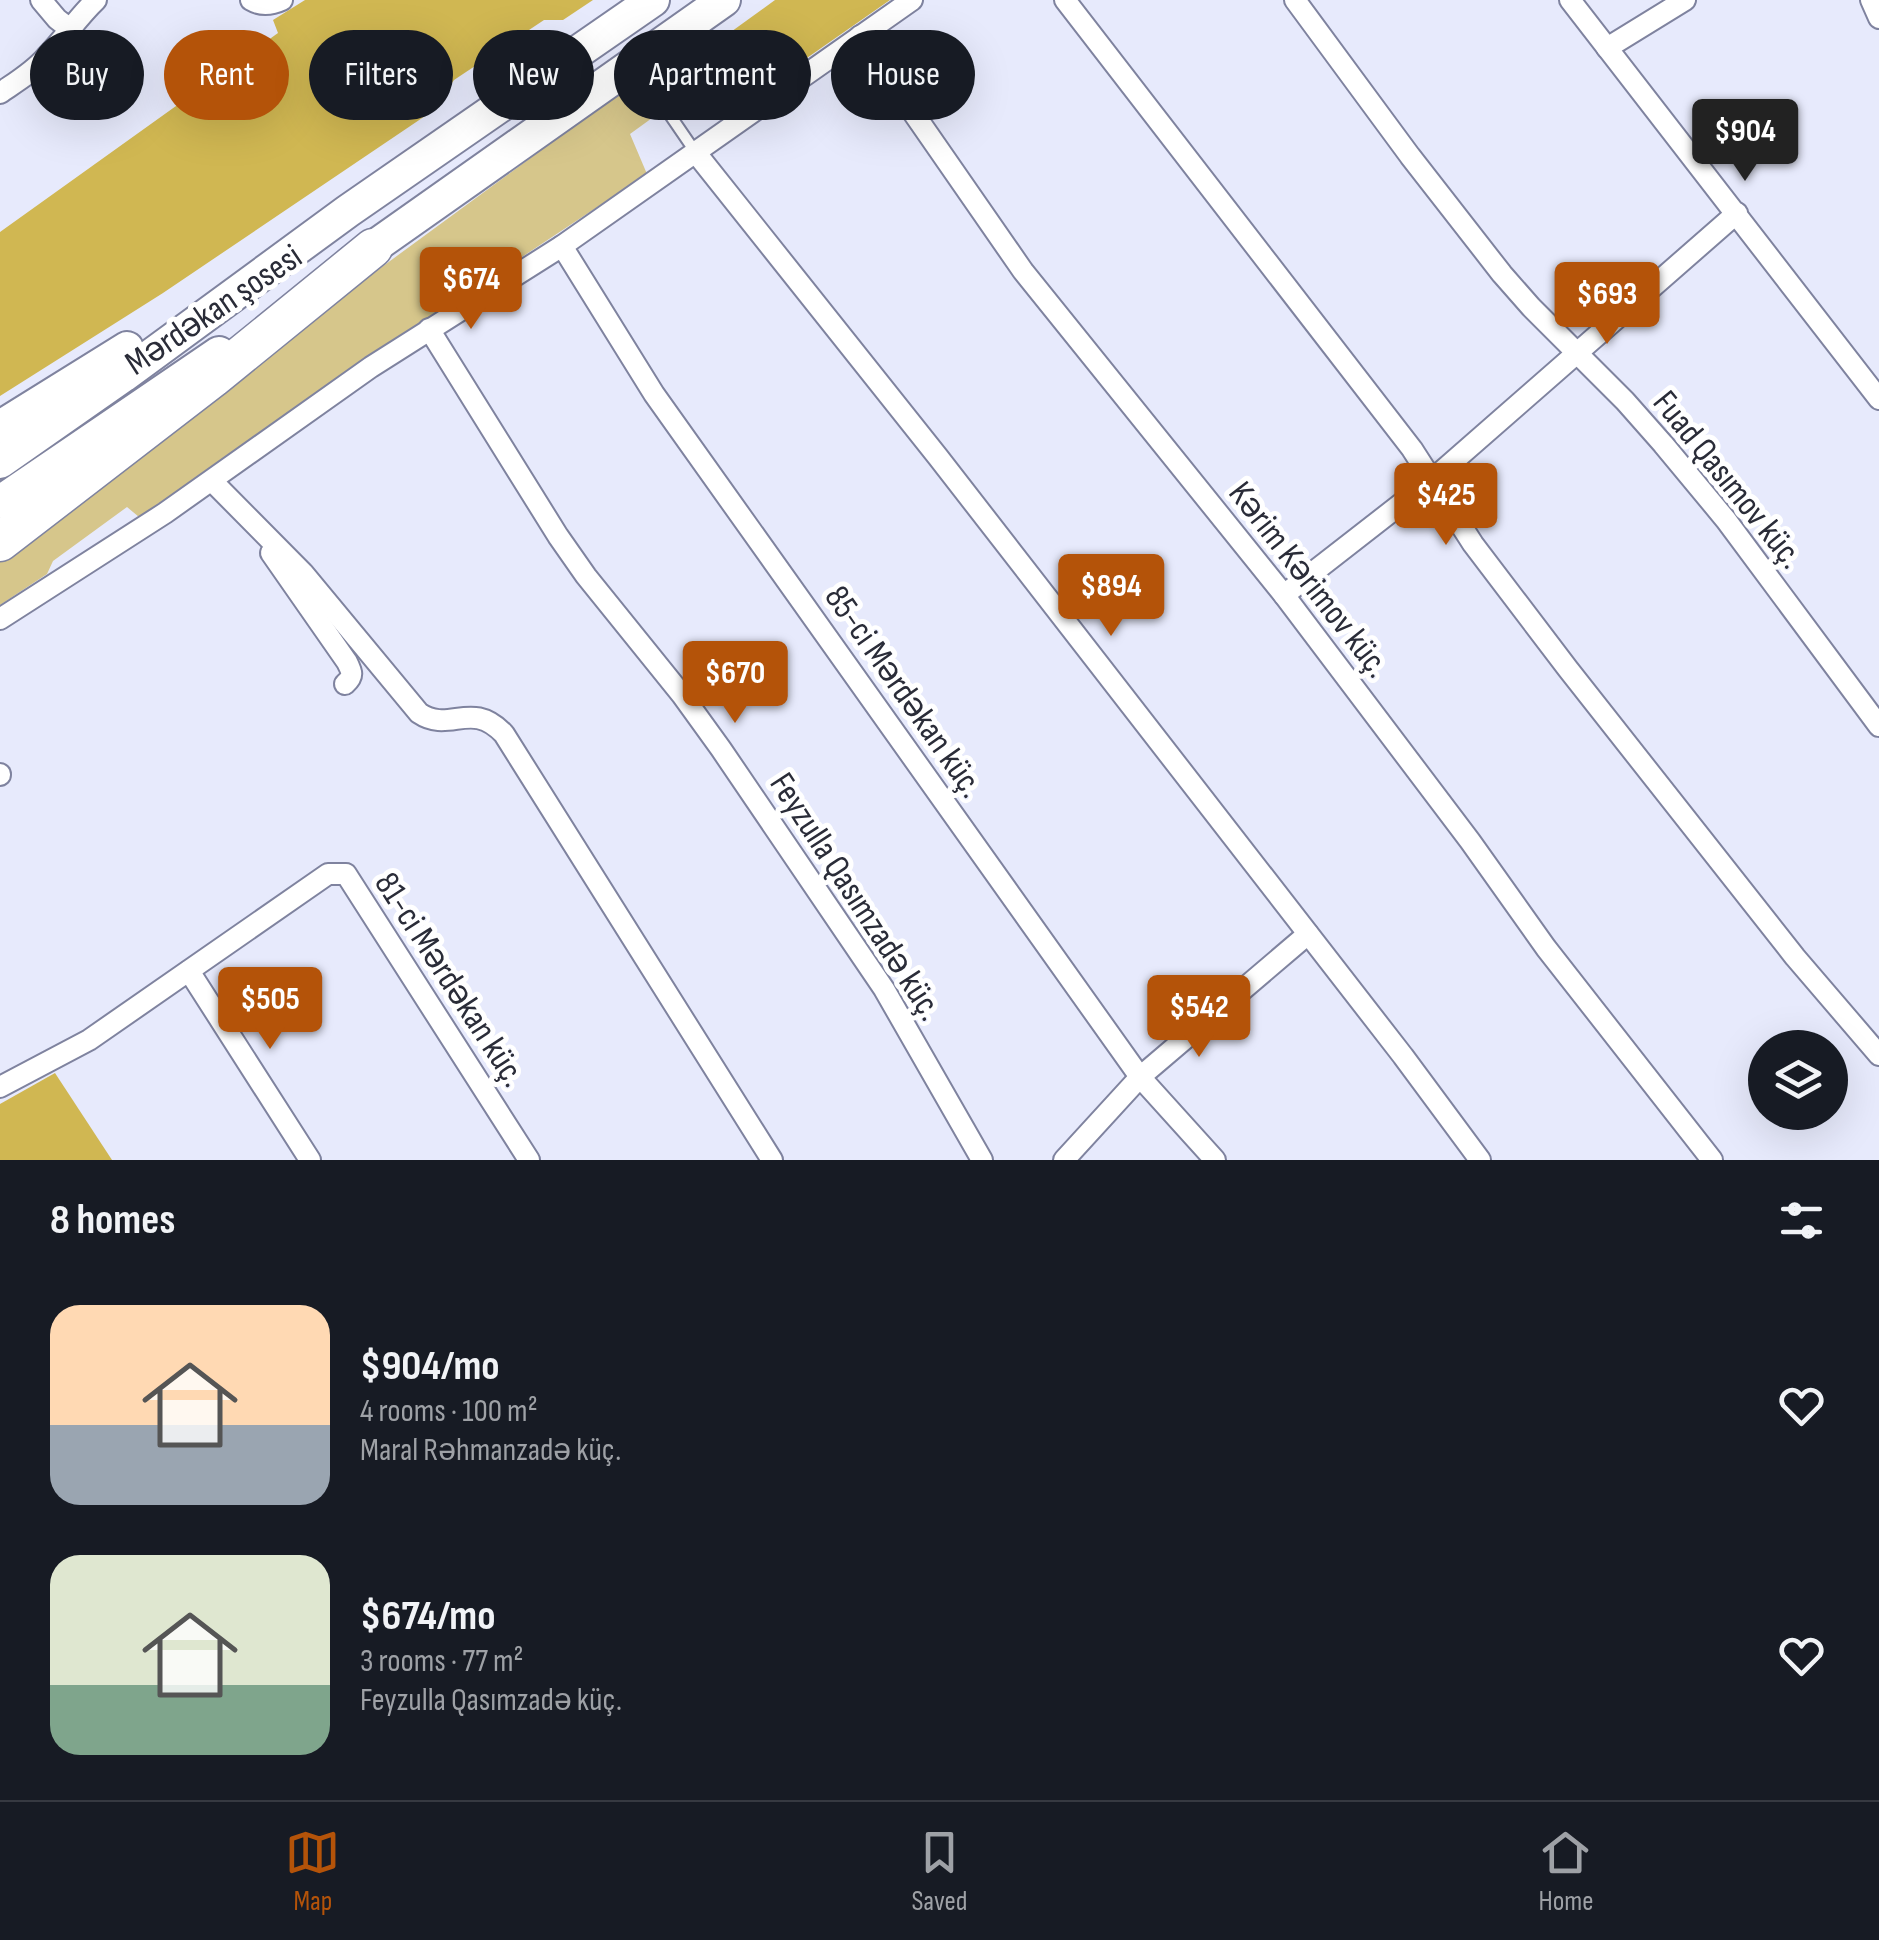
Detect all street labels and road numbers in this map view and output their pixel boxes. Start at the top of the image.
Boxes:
street label: Mərdəkan şosesi [117,235,310,385]
street label: Fuad Qasımov küç. [1643,382,1813,577]
street label: Kərim Kərimov küç. [1219,473,1399,687]
street label: 85-ci Mərdəkan küç. [815,578,993,806]
street label: Feyzulla Qasımzadə küç. [760,765,952,1029]
street label: 81-ci Mərdəkan küç. [364,864,535,1095]

